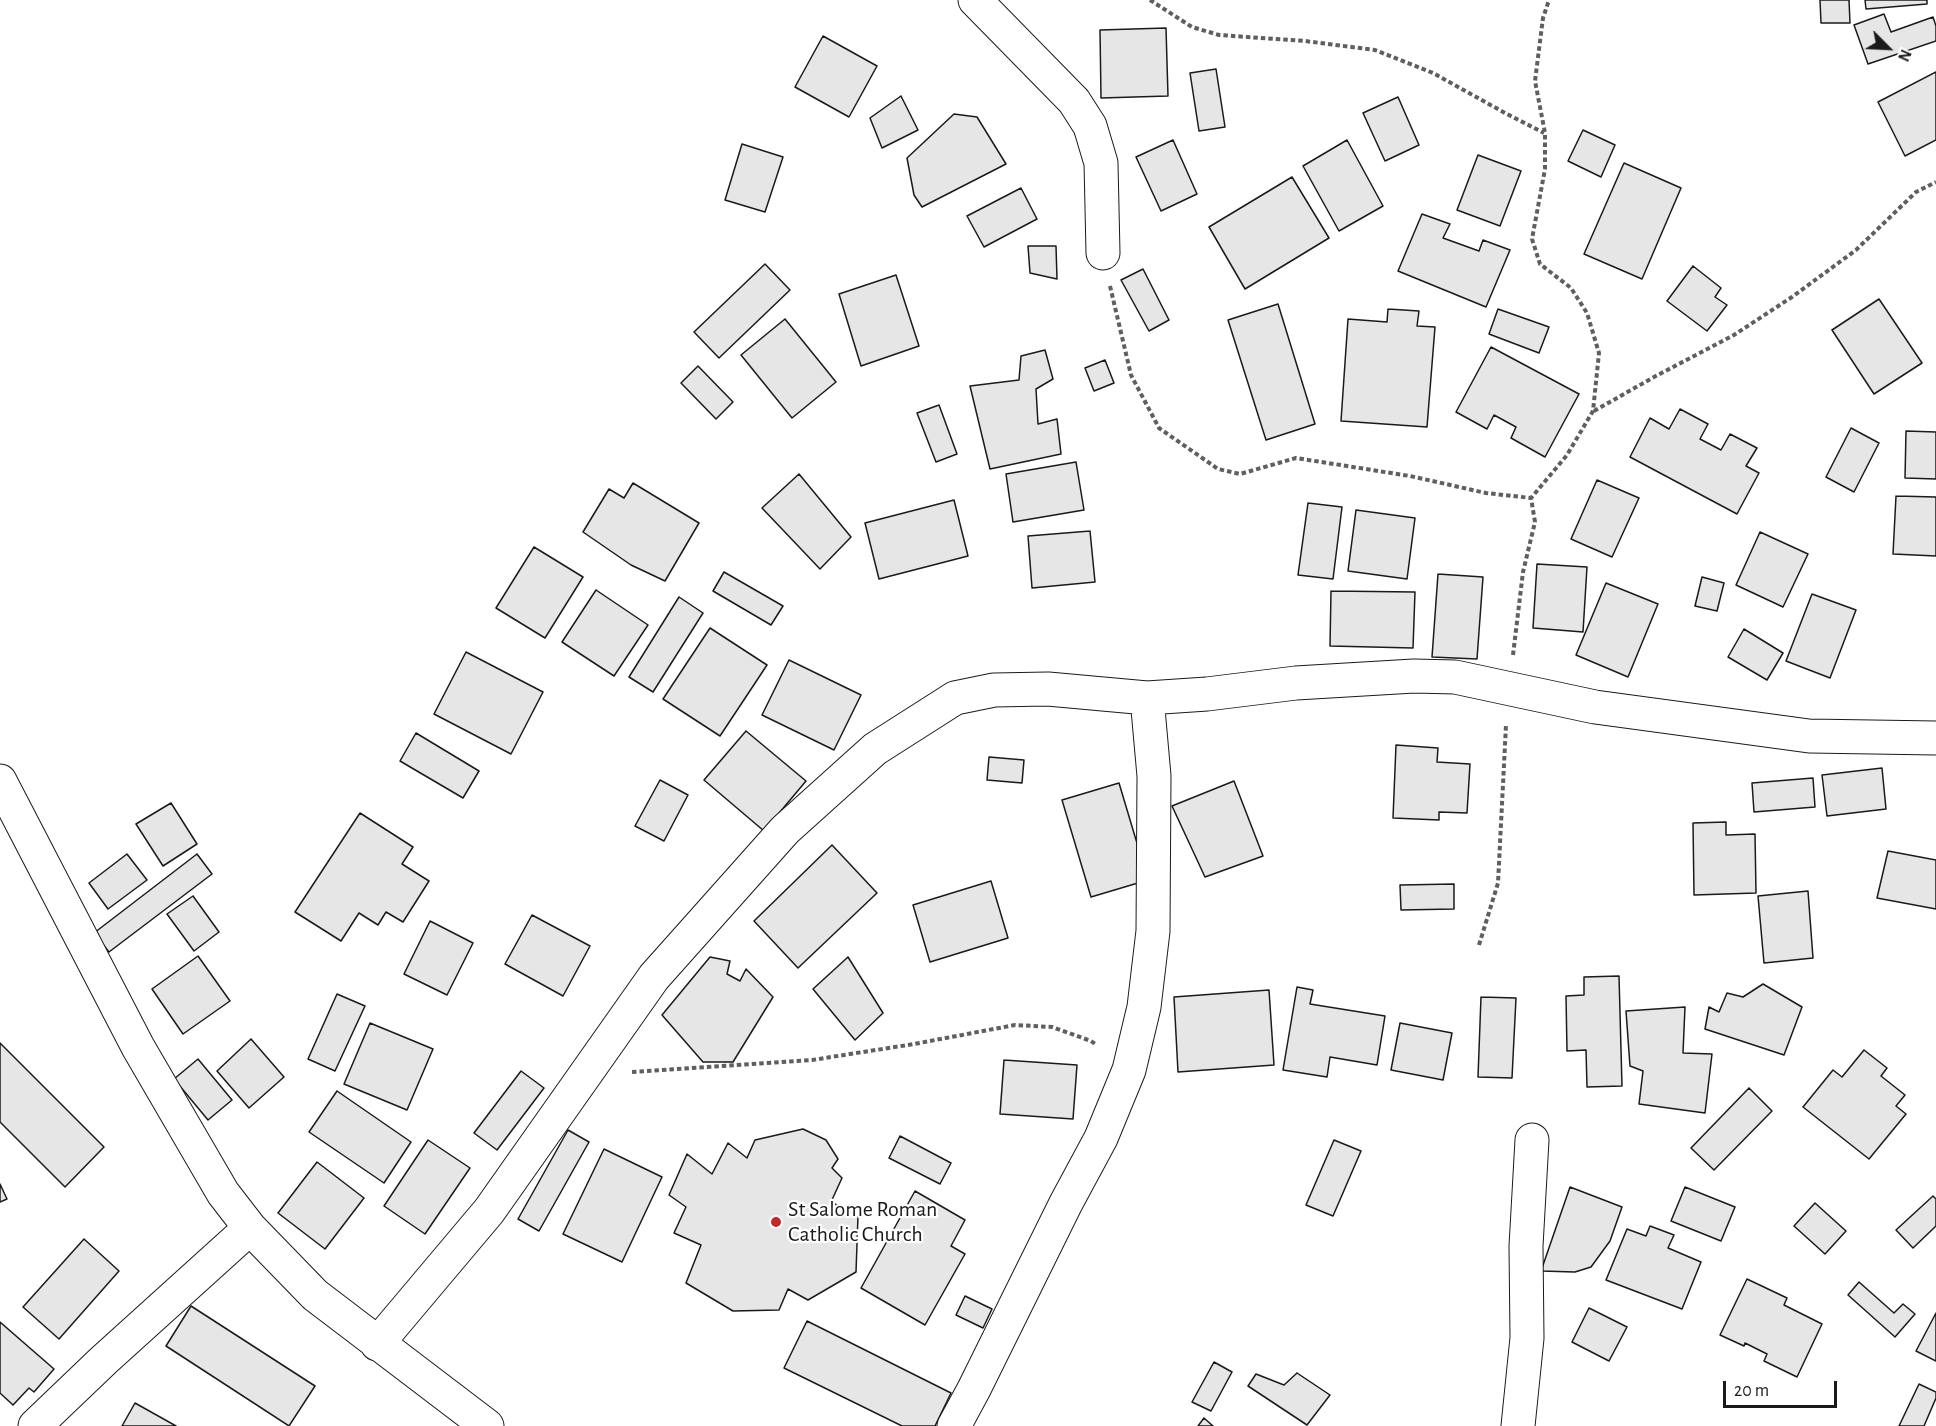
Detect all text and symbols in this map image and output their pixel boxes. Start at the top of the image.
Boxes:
north arrow [1858,18,1918,78]
text: N [1895,47,1914,64]
place label: St Salome Roman Catholic Church [788,1196,937,1248]
marker: St Salome Roman Catholic Church [769,1215,783,1229]
scale bar [1726,1369,1840,1407]
text: 20 m [1734,1382,1769,1400]

